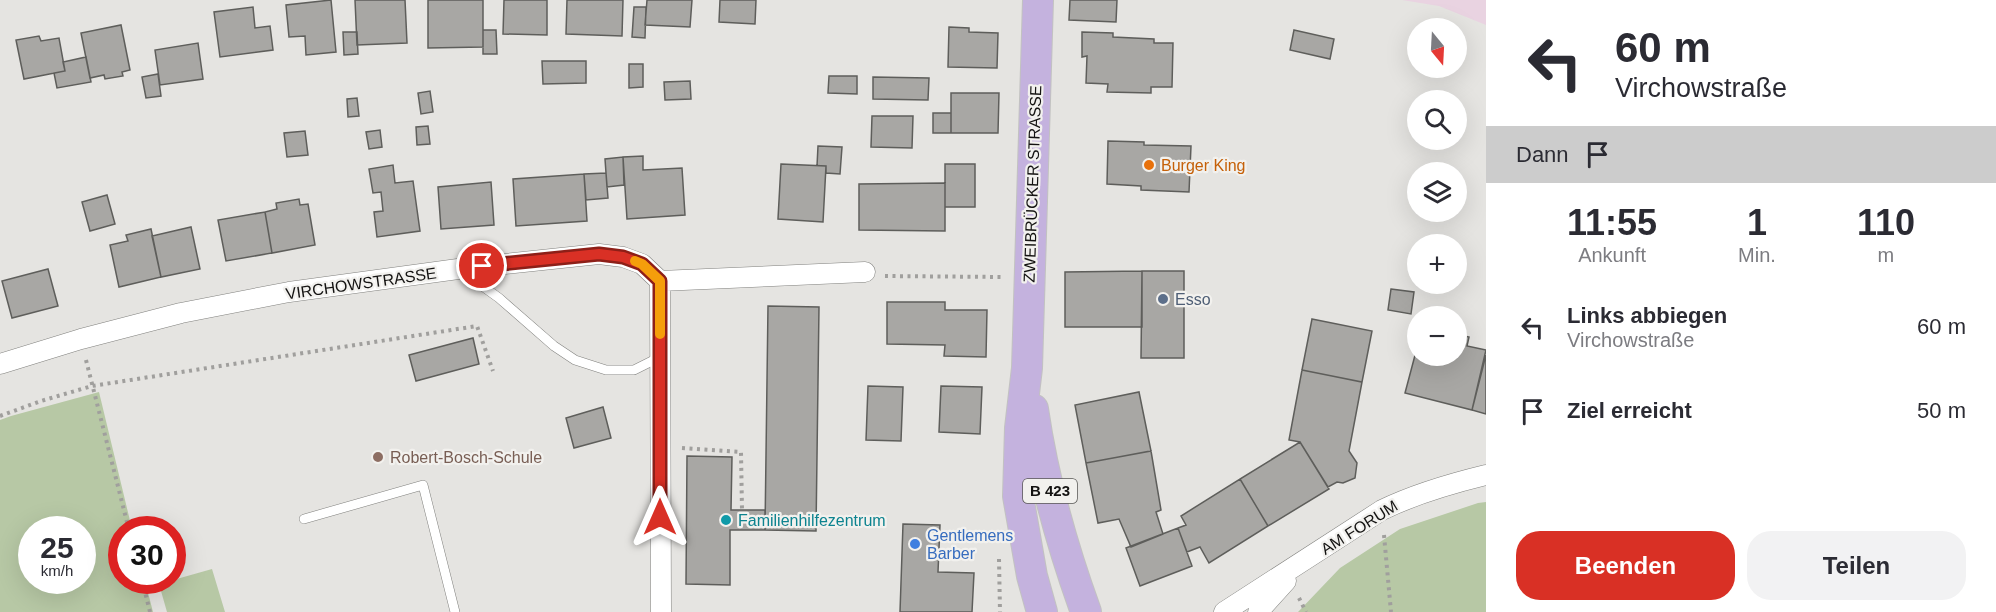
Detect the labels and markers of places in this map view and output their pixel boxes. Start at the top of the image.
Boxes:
place label: Burger King [1161,157,1246,174]
marker: Burger King [1142,158,1156,172]
pin [456,240,507,291]
place label: Esso [1175,291,1211,308]
marker: Esso [1156,292,1170,306]
place label: Robert-Bosch-Schule [390,449,542,466]
marker: Robert-Bosch-Schule [371,450,385,464]
place label: Familienhilfezentrum [738,512,886,529]
marker: Familienhilfezentrum [719,513,733,527]
place label: Gentlemens Barber [927,527,1013,562]
marker: Gentlemens Barber [908,537,922,551]

